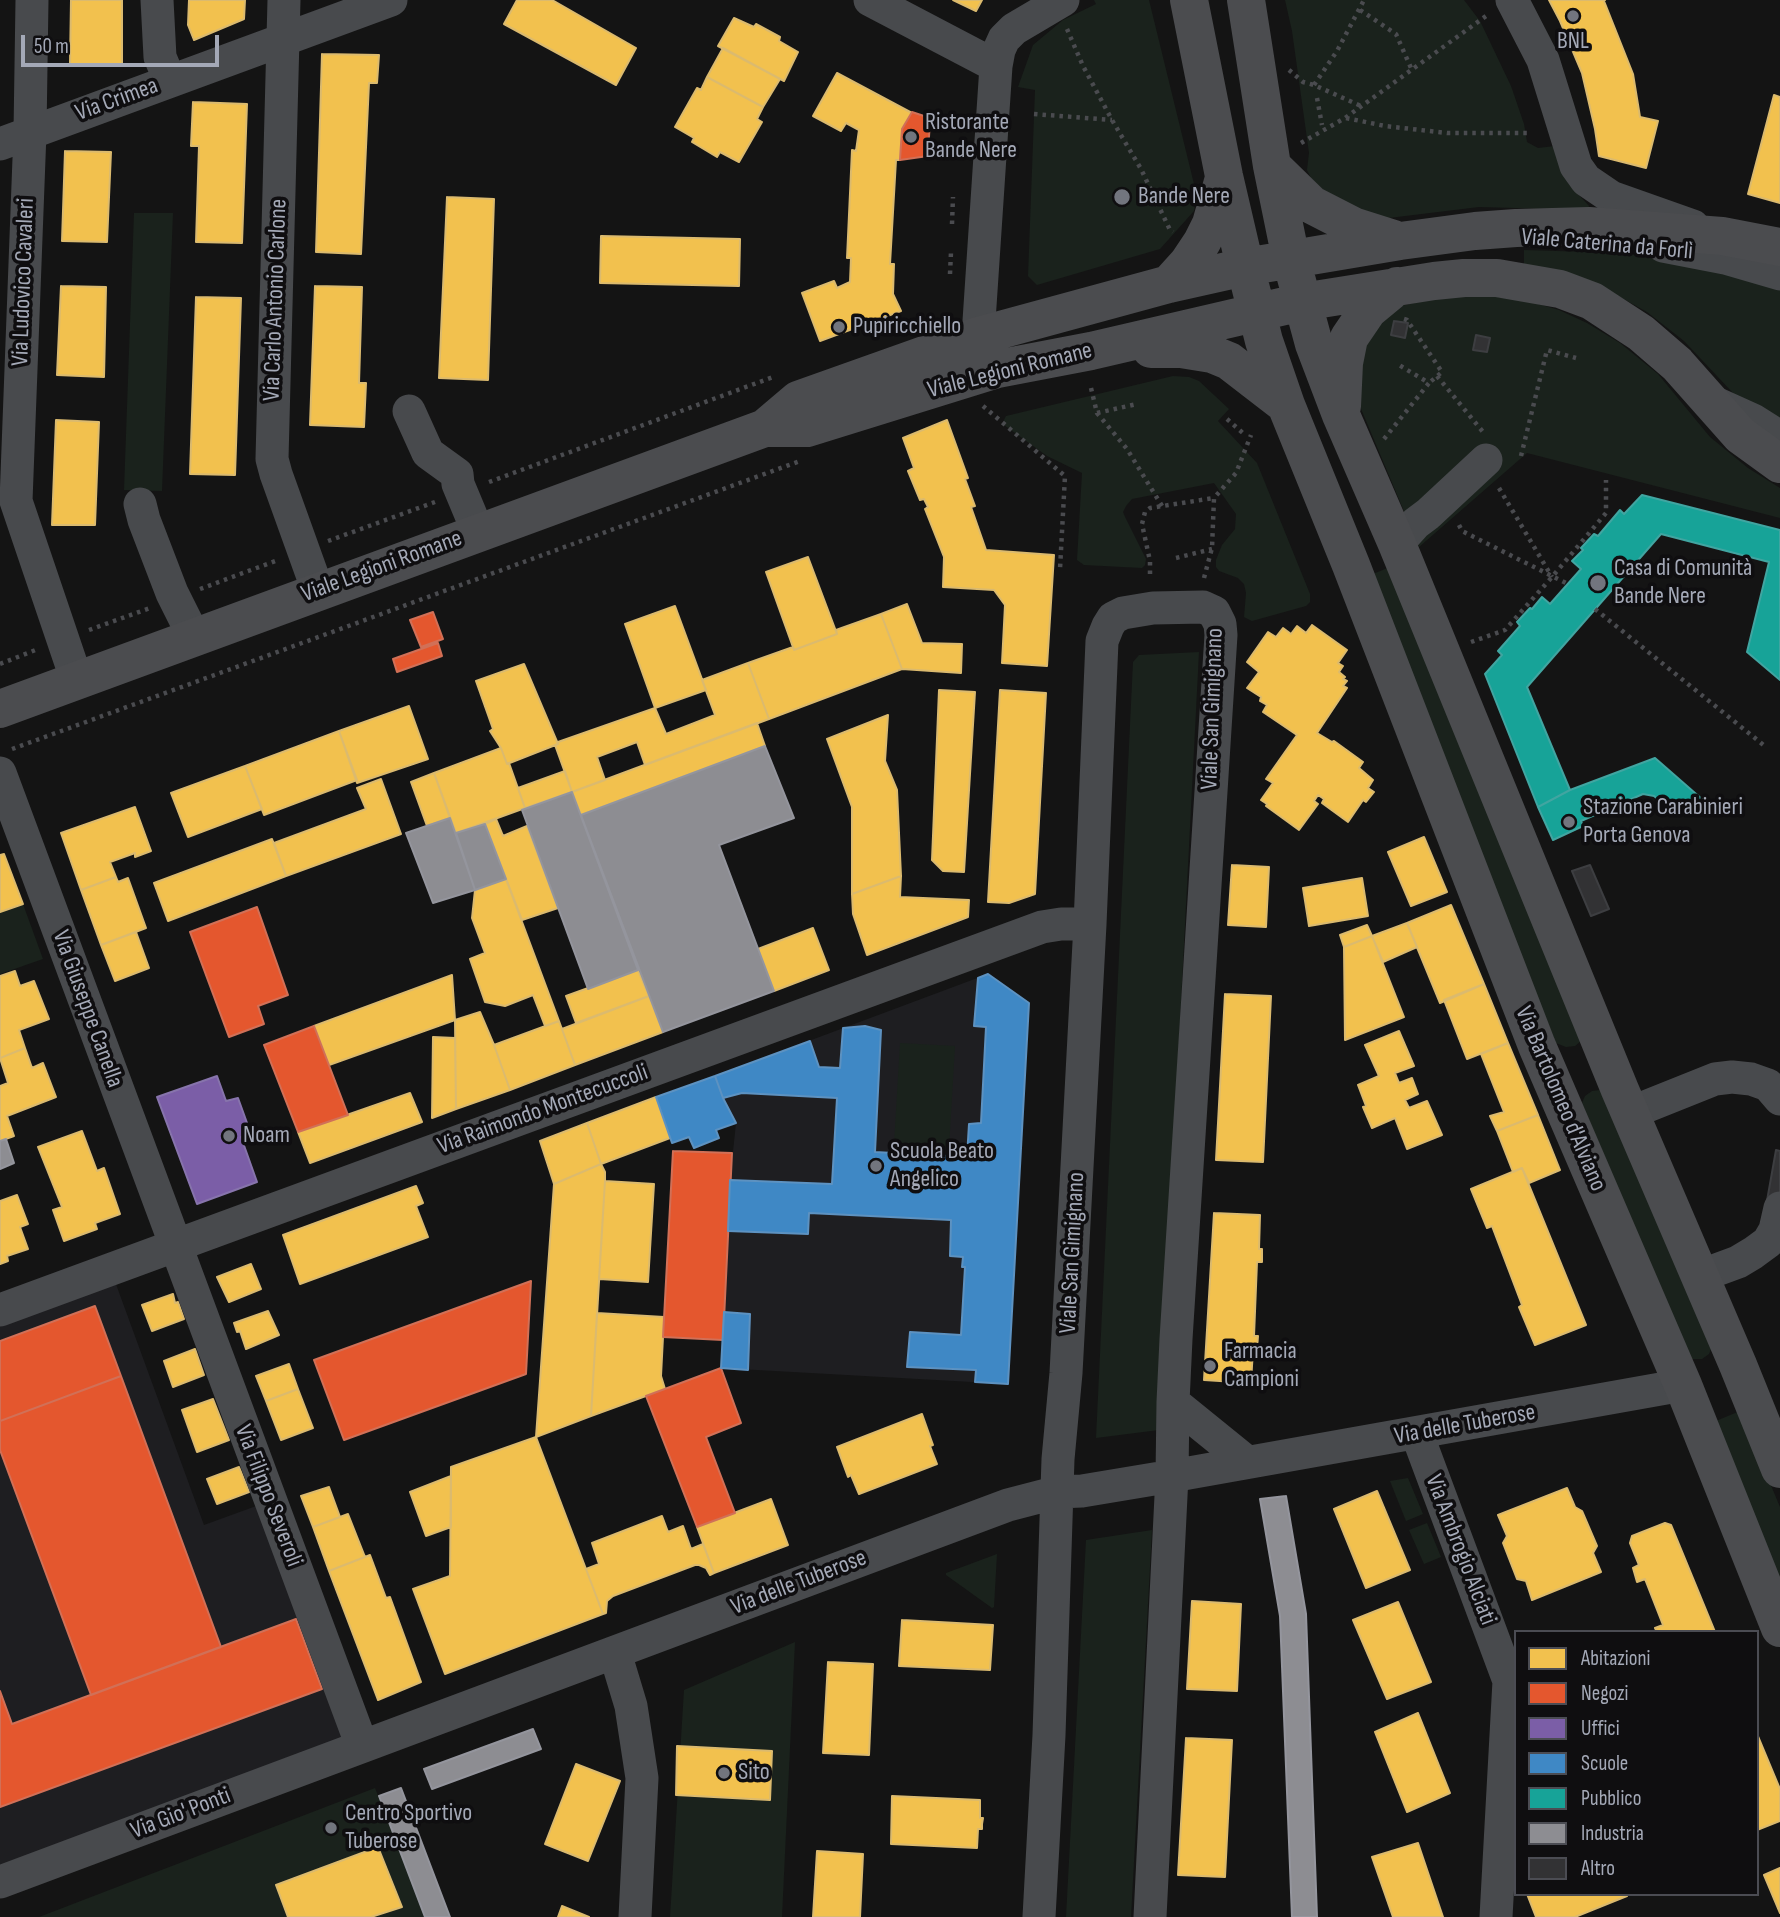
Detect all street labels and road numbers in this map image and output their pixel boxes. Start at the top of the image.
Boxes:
street label: Via Crimea [72,72,162,128]
street label: Via Ludovico Cavaleri [7,198,41,366]
street label: Via Carlo Antonio Carlone [258,198,294,402]
street label: Viale Caterina da Forlì [1520,223,1694,267]
street label: Viale Legioni Romane [925,337,1095,405]
street label: Viale Legioni Romane [298,525,466,609]
street label: Viale San Gimignano [1196,628,1230,790]
street label: Via Giuseppe Canella [45,927,129,1091]
street label: Via Bartolomeo d'Alviano [1508,1002,1612,1196]
street label: Via Raimondo Montecuccoli [434,1059,652,1161]
street label: Viale San Gimignano [1054,1172,1092,1334]
street label: Via delle Tuberose [1392,1398,1538,1452]
street label: Via Filippo Severoli [228,1421,308,1571]
street label: Via Ambrogio Alciati [1418,1471,1502,1629]
street label: Via delle Tuberose [727,1544,871,1622]
street label: Via Gio' Ponti [127,1782,235,1846]

